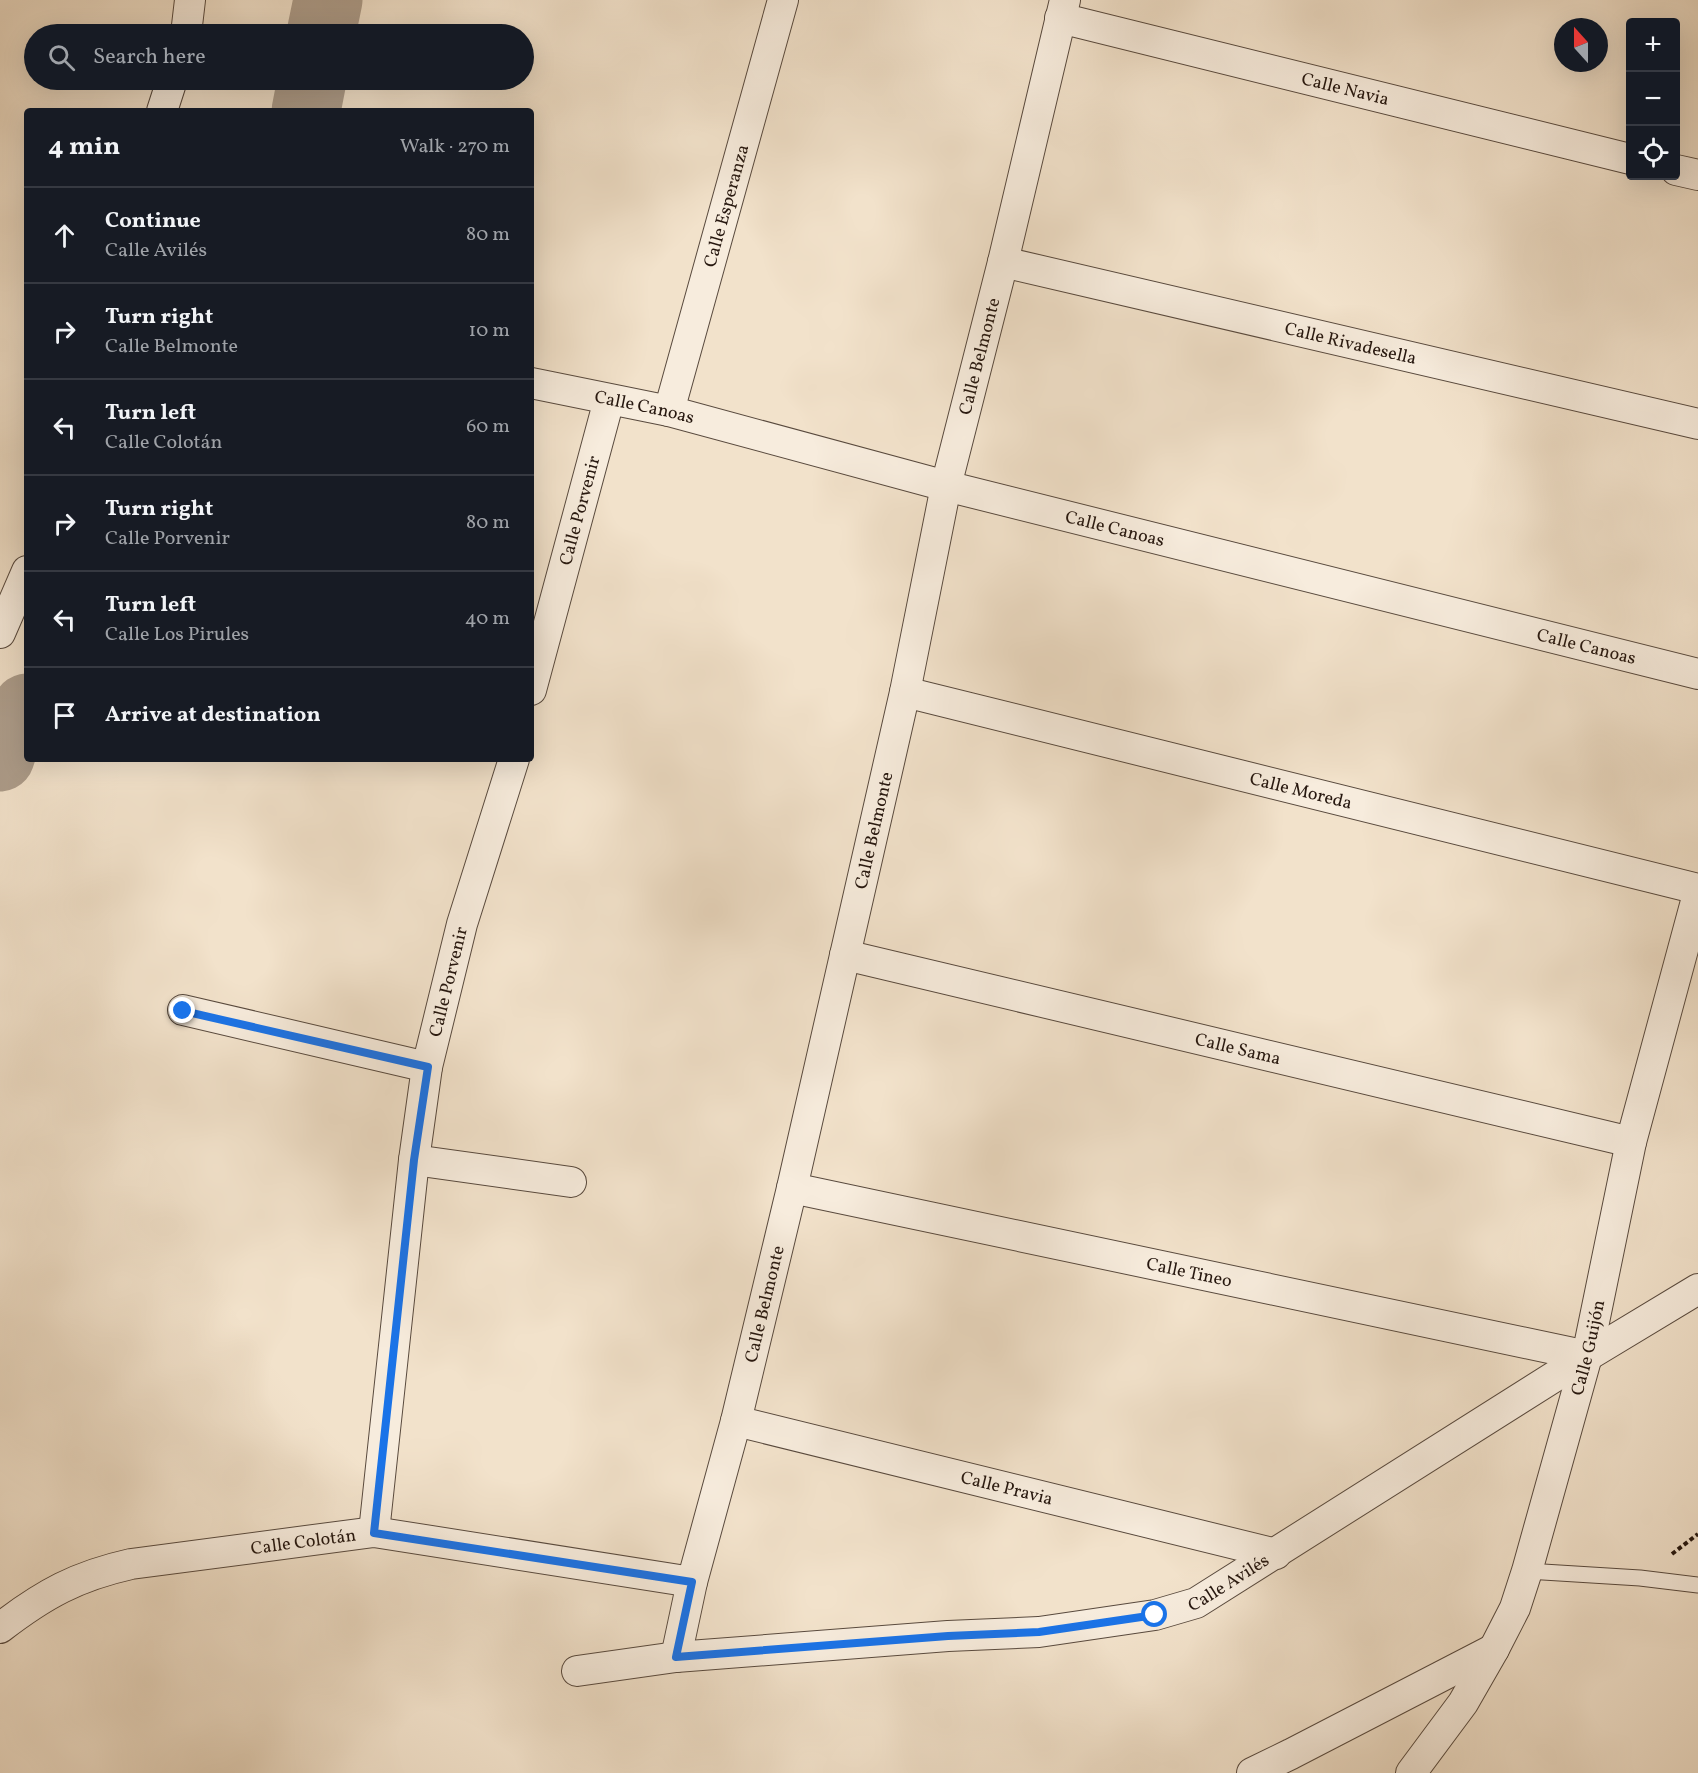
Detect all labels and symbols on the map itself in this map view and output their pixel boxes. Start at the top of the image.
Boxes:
north arrow [1554,18,1608,72]
street label: Calle Navia [1299,67,1391,113]
street label: Calle Esperanza [698,142,756,270]
street label: Calle Belmonte [954,295,1007,418]
street label: Calle Rivadesella [1282,317,1419,372]
street label: Calle Canoas [592,385,697,431]
street label: Calle Porvenir [554,453,608,568]
street label: Calle Canoas [1062,505,1167,554]
street label: Calle Canoas [1534,623,1638,672]
street label: Calle Moreda [1247,767,1355,817]
street label: Calle Belmonte [849,770,900,892]
street label: Calle Porvenir [424,924,475,1040]
route end [169,997,195,1023]
street label: Calle Sama [1192,1028,1283,1072]
street label: Calle Belmonte [739,1243,792,1365]
street label: Calle Tineo [1144,1252,1234,1295]
street label: Calle Guijón [1566,1298,1612,1399]
street label: Calle Pravia [958,1466,1055,1513]
street label: Calle Colotán [249,1523,358,1562]
street label: Calle Avilés [1185,1549,1275,1619]
route start [1141,1601,1167,1627]

